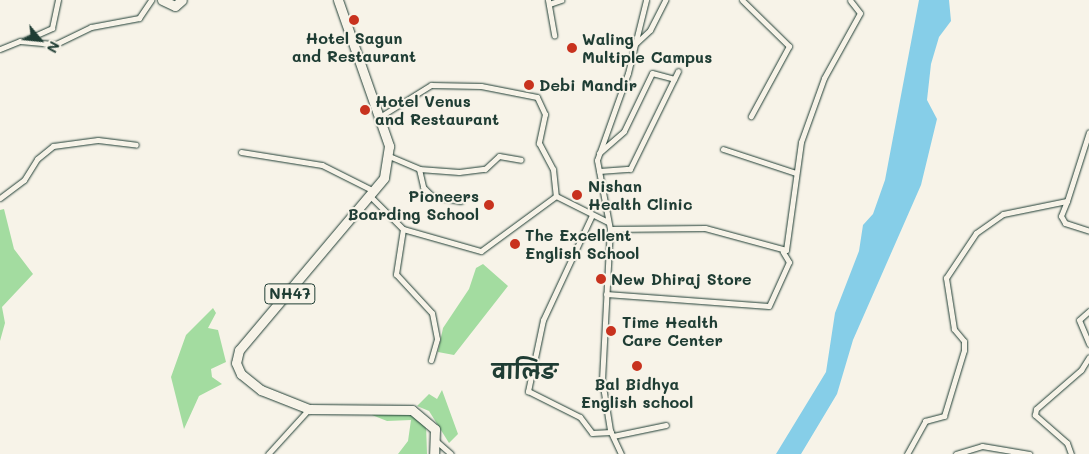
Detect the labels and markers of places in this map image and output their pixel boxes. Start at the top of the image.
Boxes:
marker: Hotel Sagun and Restaurant [348,14,360,26]
place label: Hotel Sagun and Restaurant [292,28,416,66]
place label: Waling Multiple Campus [582,29,712,67]
marker: Waling Multiple Campus [566,42,578,54]
place label: Debi Mandir [539,75,637,95]
marker: Debi Mandir [523,79,535,91]
place label: Hotel Venus and Restaurant [375,91,499,129]
marker: Hotel Venus and Restaurant [359,104,371,116]
place label: Nishan Health Clinic [588,176,692,214]
place label: Pioneers Boarding School [348,186,479,224]
marker: Nishan Health Clinic [570,188,584,202]
marker: Pioneers Boarding School [483,199,495,211]
place label: The Excellent English School [525,225,639,263]
marker: The Excellent English School [509,238,521,250]
place label: New Dhiraj Store [611,269,752,289]
marker: New Dhiraj Store [595,273,607,285]
place label: Time Health Care Center [622,312,723,350]
marker: Time Health Care Center [604,324,618,338]
marker: Bal Bidhya English school [631,360,643,372]
place label: Bal Bidhya English school [581,374,693,412]

